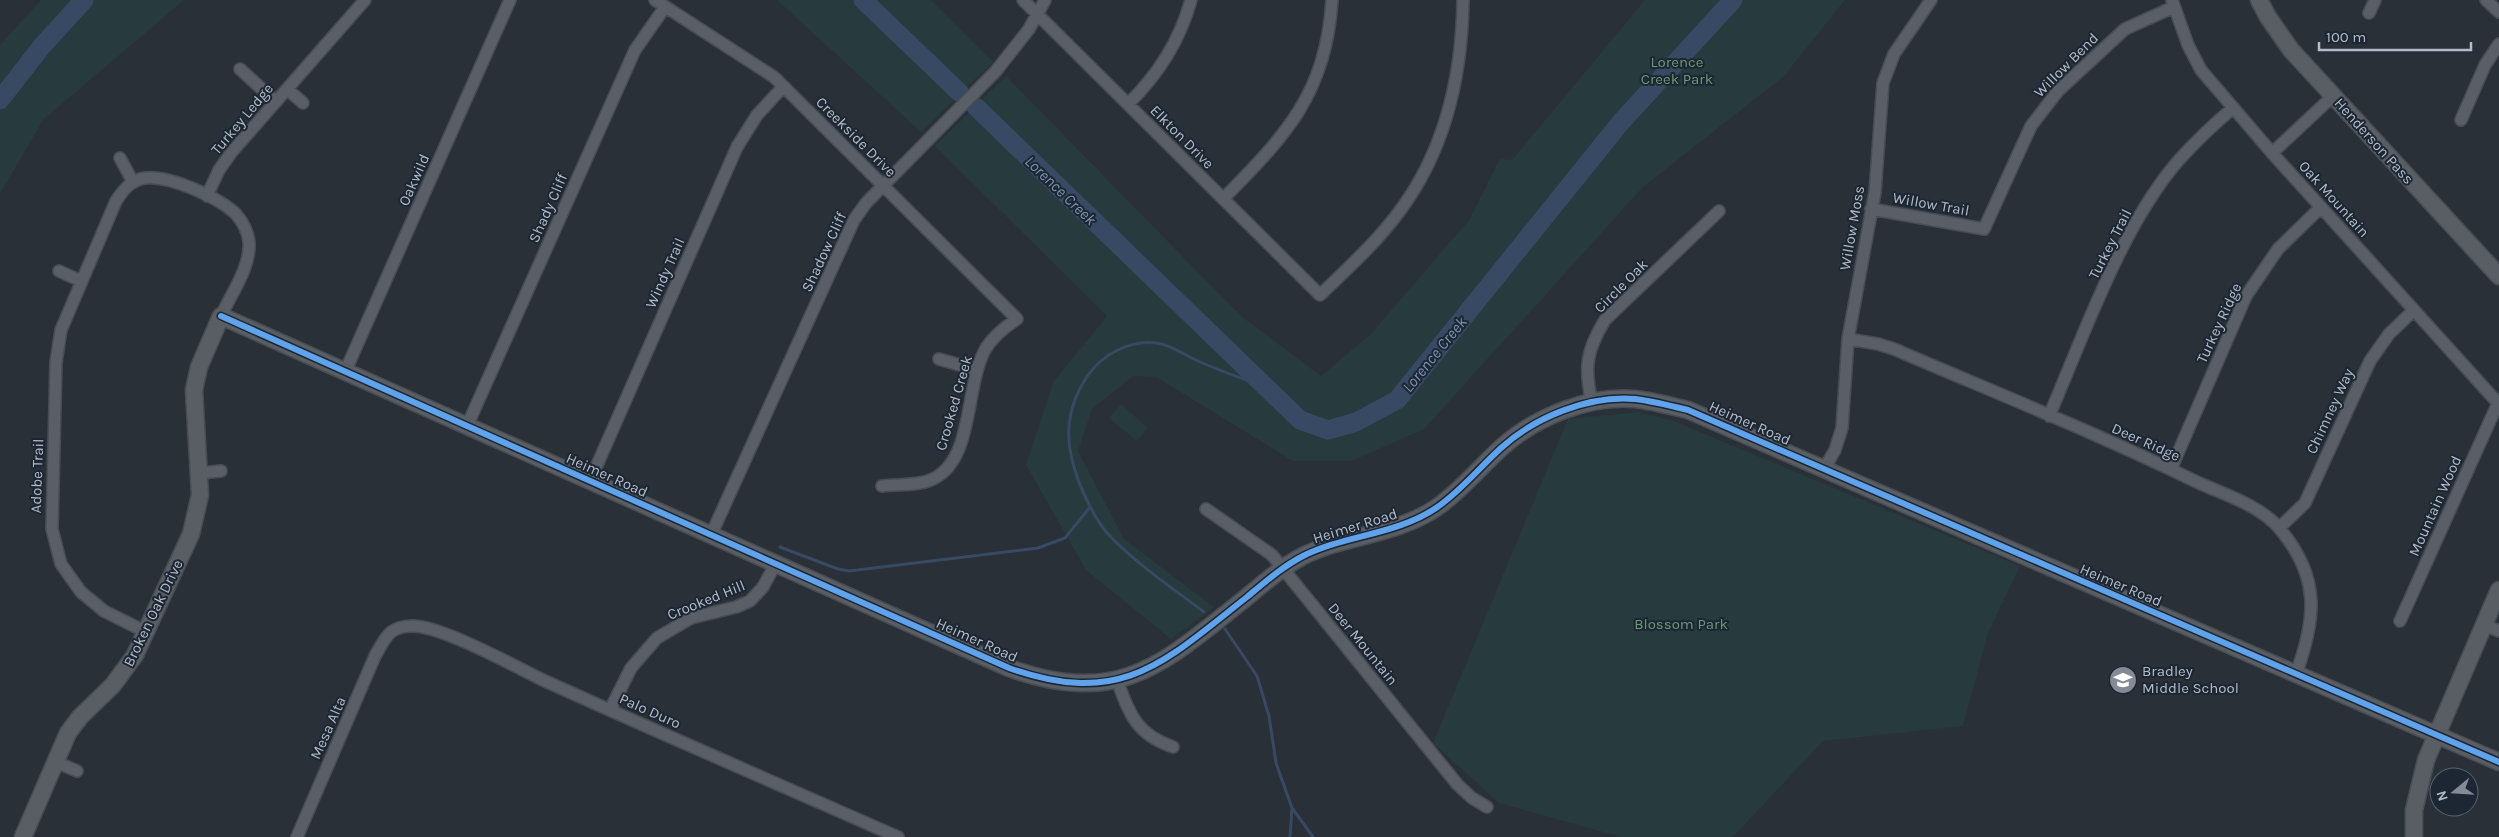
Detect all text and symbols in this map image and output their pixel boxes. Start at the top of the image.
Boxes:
scale bar [2319,20,2472,52]
text: 100 m [2326,28,2366,46]
street label: Willow Bend [2030,29,2102,101]
park label: Lorence Creek Park [1641,53,1713,88]
street label: Turkey Ledge [207,80,277,158]
street label: Creekside Drive [812,93,900,181]
street label: Henderson Pass [2331,94,2417,188]
street label: Elkton Drive [1146,101,1218,173]
street label: Oakwild [395,151,433,209]
water label: Lorence Creek [1021,152,1101,230]
street label: Oak Mountain [2295,157,2373,241]
street label: Shady Cliff [525,170,572,245]
street label: Willow Moss [1836,184,1868,272]
street label: Willow Trail [1891,188,1971,220]
street label: Turkey Trail [2085,206,2135,282]
street label: Shadow Cliff [798,208,851,295]
street label: Windy Trail [641,235,689,311]
street label: Circle Oak [1590,255,1652,317]
street label: Turkey Ridge [2193,280,2245,366]
water label: Lorence Creek [1398,312,1471,396]
street label: Crooked Creek [932,353,976,453]
street label: Chimney Way [2302,365,2358,457]
street label: Heimer Road [1706,397,1794,449]
street label: Deer Ridge [2109,419,2183,465]
street label: Adobe Trail [27,438,47,514]
street label: Heimer Road [563,449,651,501]
street label: Mountain Wood [2405,453,2465,559]
street label: Heimer Road [1311,505,1399,547]
street label: Broken Oak Drive [119,557,187,669]
street label: Heimer Road [2077,560,2165,610]
street label: Crooked Hill [664,576,748,624]
street label: Deer Mountain [1324,599,1402,689]
street label: Heimer Road [933,614,1021,666]
park label: Blossom Park [1634,615,1728,633]
place label: Bradley Middle School [2142,662,2239,697]
school or university icon: Bradley Middle School [2108,665,2138,695]
street label: Palo Duro [617,690,683,732]
street label: Mesa Alta [306,694,350,762]
north arrow [2429,767,2479,817]
text: N [2432,788,2452,803]

